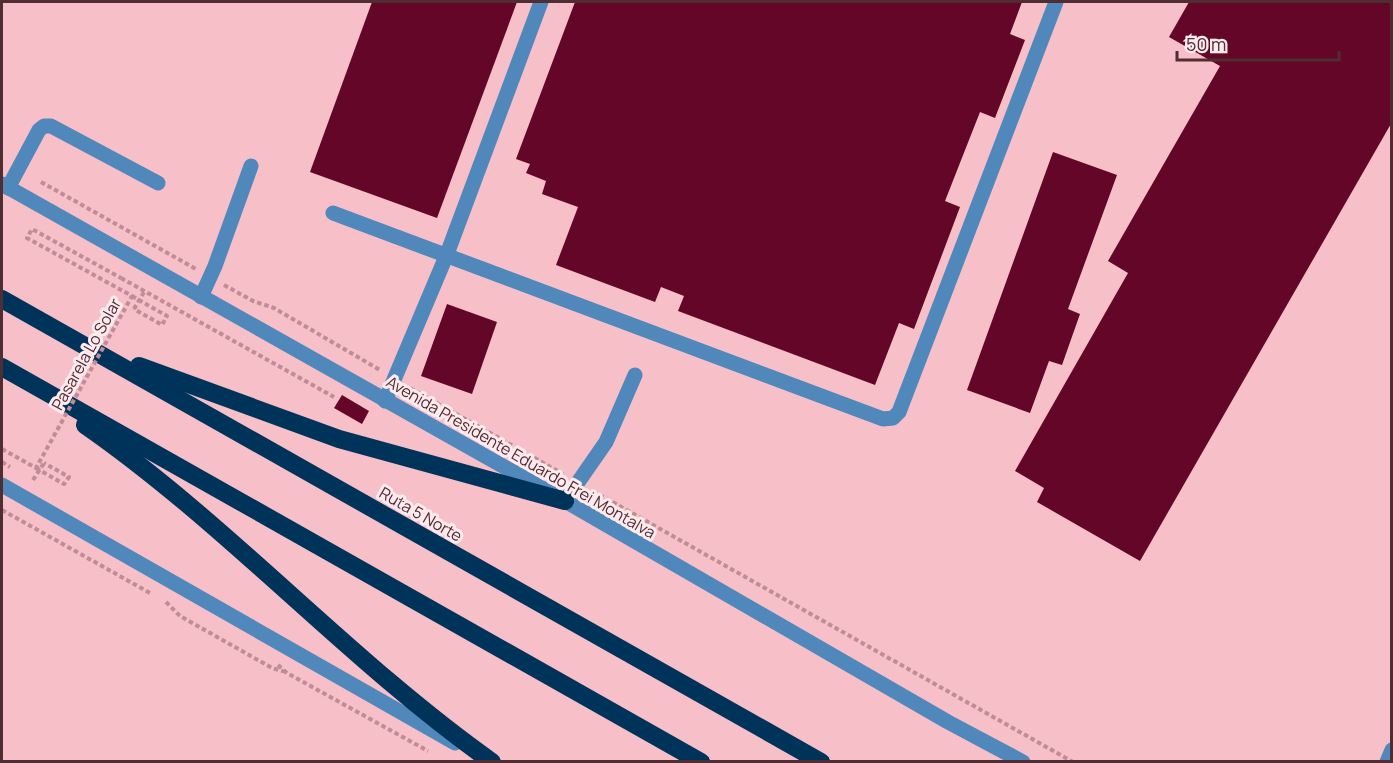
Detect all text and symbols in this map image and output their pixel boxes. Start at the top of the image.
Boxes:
scale bar [1177,24,1339,62]
text: 50 m [1186,32,1226,56]
street label: Pasarela Lo Solar [46,294,126,414]
street label: Avenida Presidente Eduardo Frei Montalva [382,371,660,543]
street label: Ruta 5 Norte [376,481,466,547]

